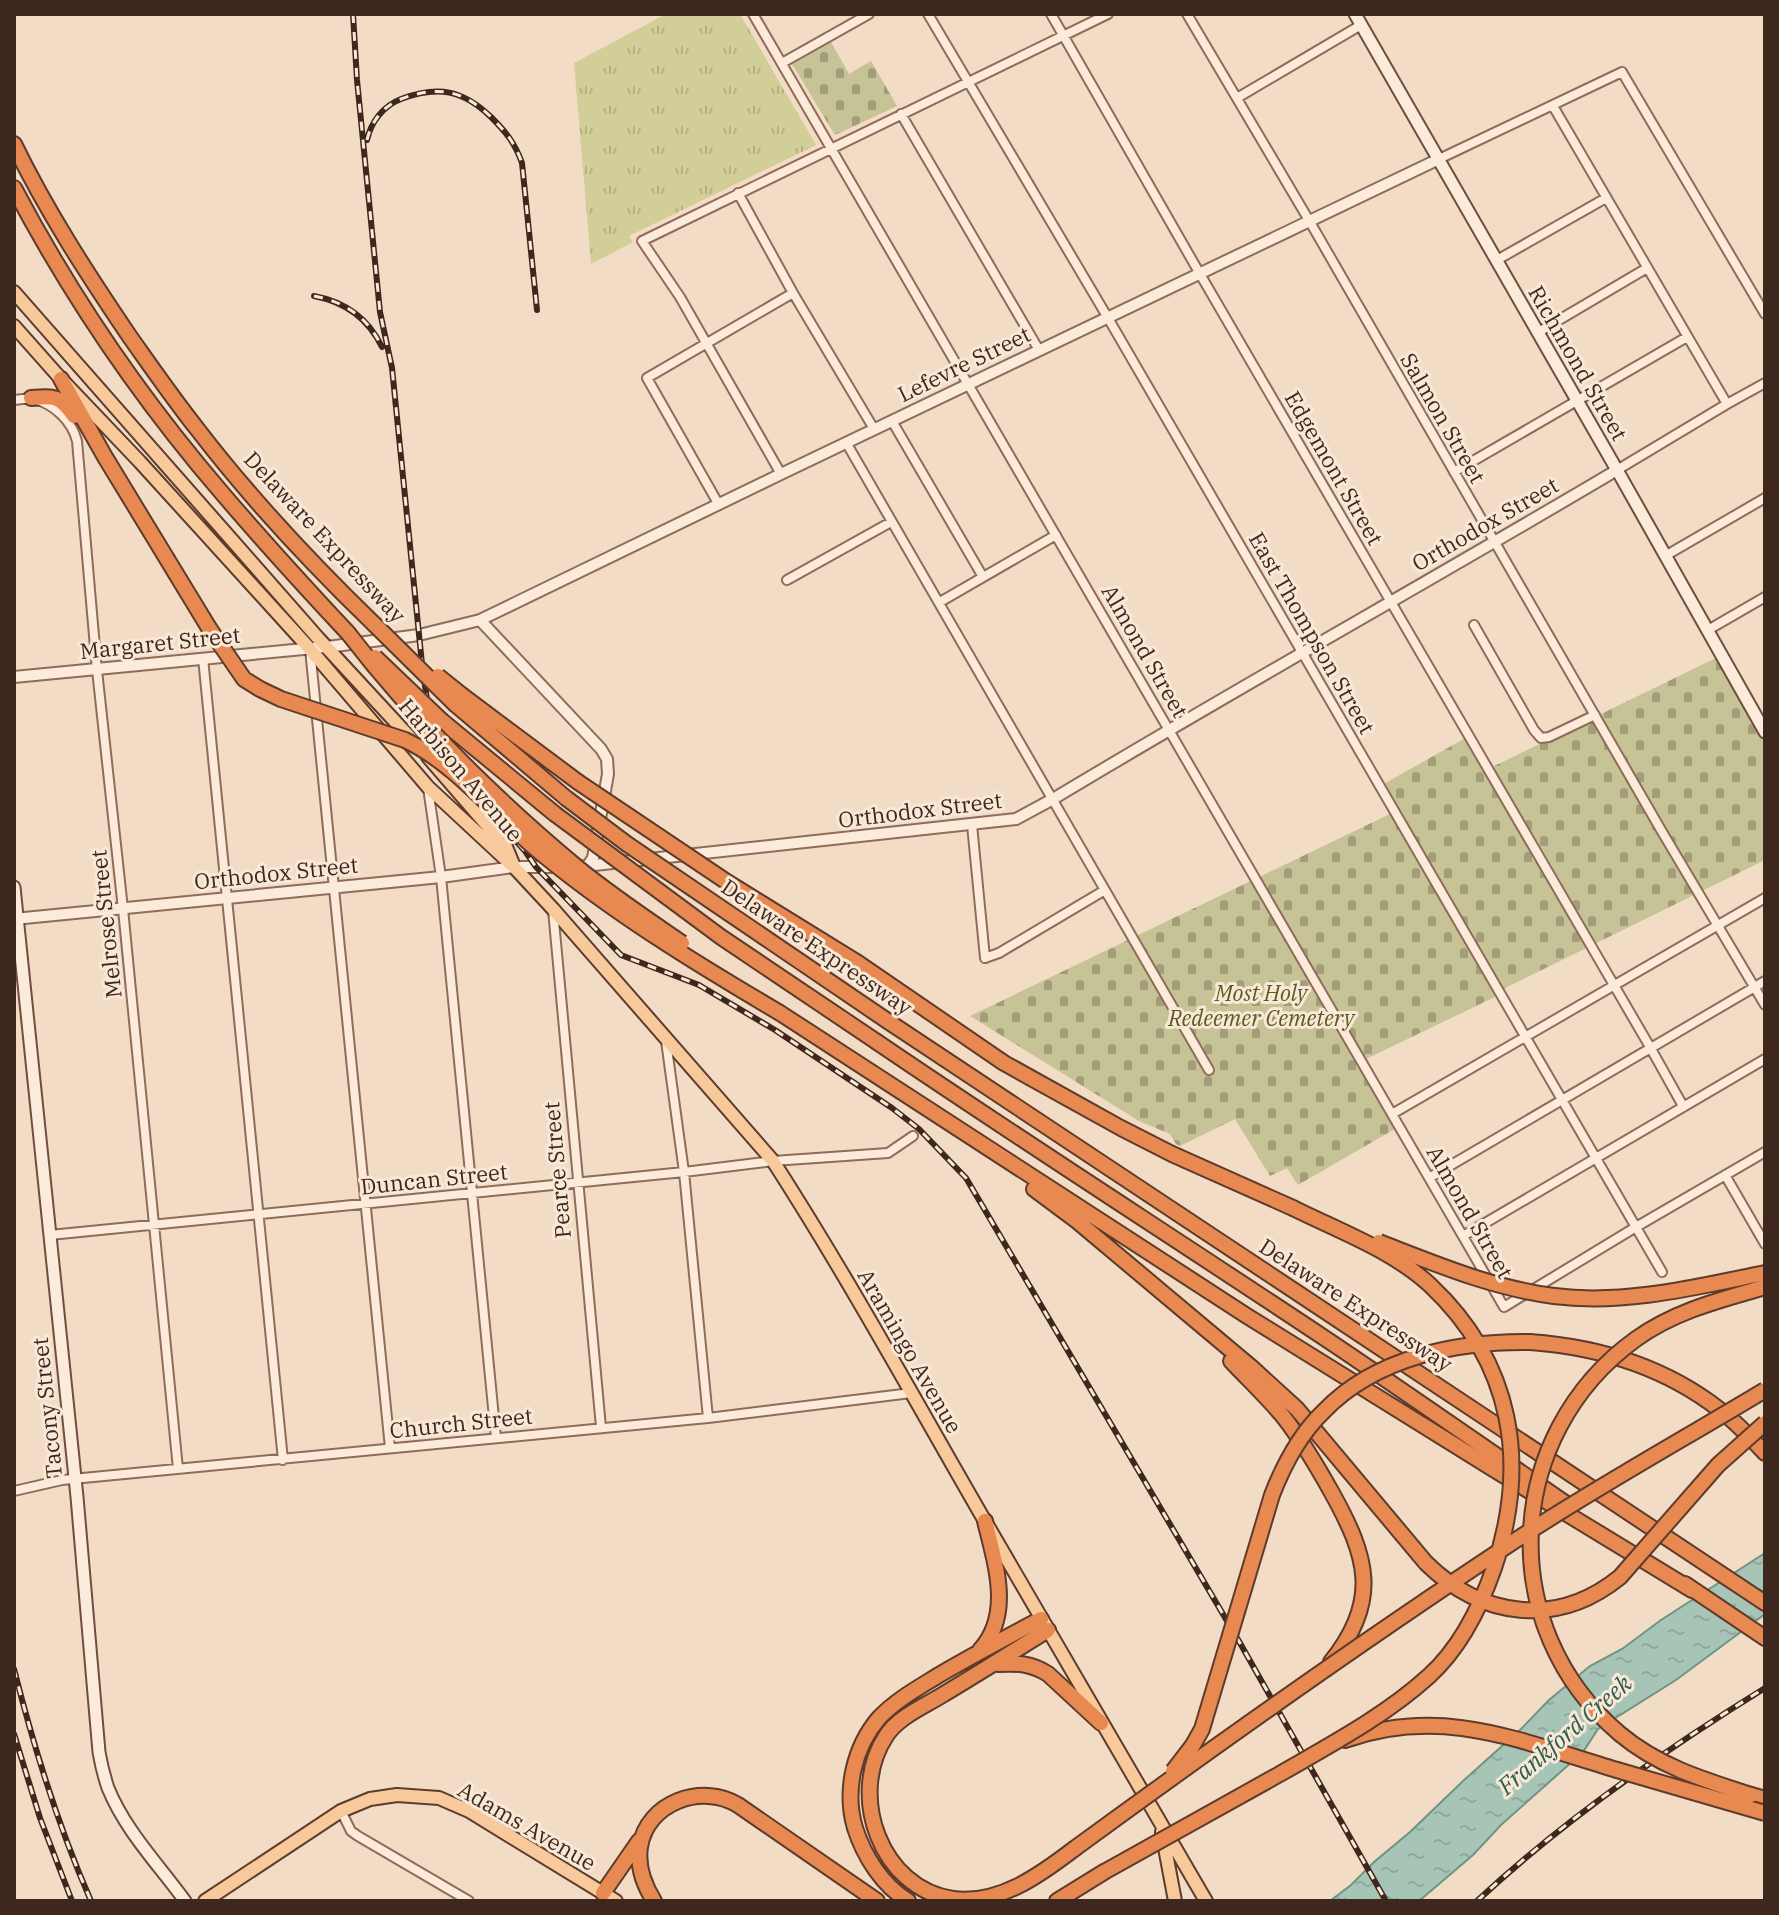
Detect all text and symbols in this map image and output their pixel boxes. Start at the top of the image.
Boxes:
street label: Richmond Street [1522,280,1635,446]
street label: Lefevre Street [893,319,1035,408]
street label: Salmon Street [1394,347,1493,488]
street label: Edgemont Street [1279,386,1390,550]
street label: Delaware Expressway [238,445,413,629]
street label: Orthodox Street [1406,470,1563,577]
street label: East Thompson Street [1243,527,1382,739]
street label: Almond Street [1096,579,1195,723]
street label: Margaret Street [78,620,242,665]
street label: Harbison Avenue [393,692,530,847]
street label: Orthodox Street [837,785,1004,834]
street label: Melrose Street [83,848,128,1000]
street label: Orthodox Street [193,849,359,896]
street label: Delaware Expressway [716,872,919,1022]
park label: Most Holy Redeemer Cemetery [1167,978,1356,1032]
street label: Pearce Street [536,1100,577,1240]
street label: Almond Street [1421,1140,1520,1284]
street label: Duncan Street [359,1156,509,1201]
street label: Delaware Expressway [1254,1231,1459,1378]
street label: Aramingo Avenue [852,1263,969,1438]
street label: Tacony Street [25,1336,68,1480]
street label: Church Street [388,1401,534,1444]
water label: Frankford Creek [1490,1667,1639,1802]
street label: Adams Avenue [453,1774,601,1877]

